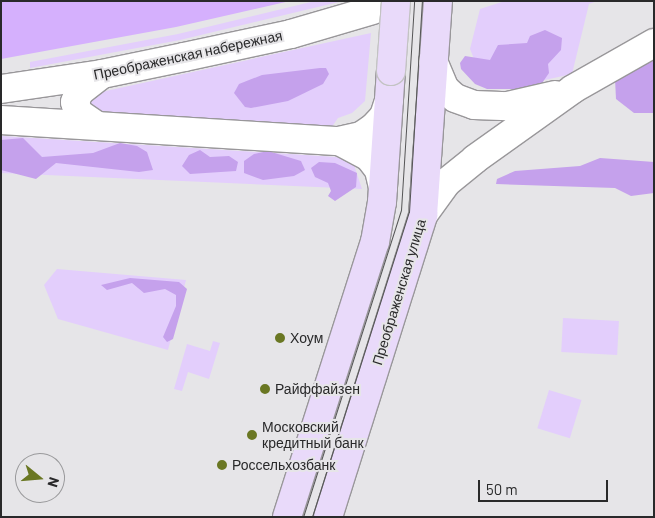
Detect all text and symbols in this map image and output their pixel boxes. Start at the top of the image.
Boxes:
street label: Преображенская набережная [92,27,284,83]
street label: Преображенская улица [369,217,429,367]
place label: Хоум [290,330,323,346]
marker: Хоум [274,332,286,344]
place label: Райффайзен [275,381,360,397]
marker: Райффайзен [259,383,271,395]
place label: Московский кредитный банк [262,419,364,452]
marker: Московский кредитный банк [246,429,258,441]
north arrow [15,453,65,503]
place label: Россельхозбанк [232,457,335,473]
marker: Россельхозбанк [216,459,228,471]
scale bar [480,470,610,502]
text: N [44,475,63,489]
text: 50 m [486,480,518,498]

